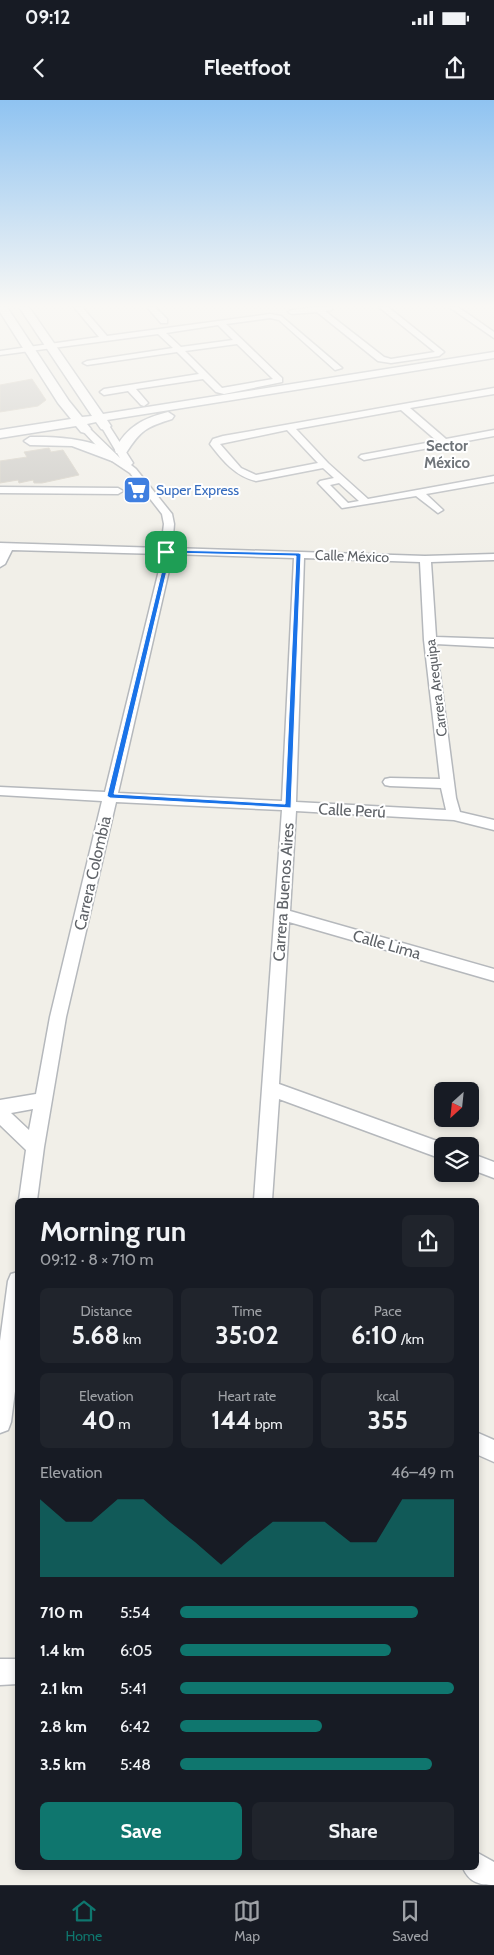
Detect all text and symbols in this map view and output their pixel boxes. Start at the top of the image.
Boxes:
text: 09:12 [25,6,70,29]
icon: back [25,54,53,82]
text: Fleetfoot [203,54,291,81]
icon: share [441,54,469,82]
district label: Sector México [424,437,471,472]
supermarket icon: Super Express [122,475,152,505]
place label: Super Express [156,481,239,499]
pin [145,531,187,573]
icon: arrive [152,538,180,566]
street label: Calle México [315,546,390,566]
street label: Carrera Arequipa [421,638,451,738]
street label: Calle Perú [318,799,386,822]
street label: Carrera Colombia [70,814,115,932]
street label: Carrera Buenos Aires [269,822,298,962]
street label: Calle Lima [351,926,423,963]
north arrow [434,1082,479,1128]
map controls [434,1082,479,1182]
button: layers [434,1137,479,1182]
text: Morning run [40,1214,186,1248]
button: share [402,1215,454,1267]
text: 09:12 · 8 × 710 m [40,1250,154,1269]
text: Distance [81,1302,132,1320]
text: Time [232,1302,262,1320]
text: Pace [374,1302,402,1320]
text: 5.68 [71,1320,120,1350]
text: 35:02 [215,1320,279,1350]
text: 6:10 [351,1320,398,1350]
text: km [120,1330,141,1348]
text: /km [398,1330,424,1348]
text: Elevation [79,1387,134,1405]
text: Heart rate [218,1387,276,1405]
text: kcal [376,1387,399,1405]
text: 40 [82,1405,115,1435]
text: 144 [211,1405,252,1435]
text: 355 [368,1405,408,1435]
text: m [115,1415,131,1433]
text: bpm [252,1415,283,1433]
text: Elevation [40,1463,103,1482]
text: 46–49 m [391,1463,454,1482]
text: 710 m [40,1603,83,1622]
text: 5:54 [120,1603,150,1622]
text: 1.4 km [40,1641,85,1660]
text: 6:05 [120,1641,152,1660]
text: 2.1 km [40,1679,83,1698]
text: 5:41 [120,1679,146,1698]
text: 2.8 km [40,1717,87,1736]
text: 6:42 [120,1717,150,1736]
text: 3.5 km [40,1755,86,1774]
text: 5:48 [120,1755,151,1774]
button: Save [40,1802,242,1860]
button: Share [252,1802,454,1860]
tab: Home [65,1897,102,1945]
tab: Map [233,1897,261,1945]
tab: Saved [392,1897,429,1945]

